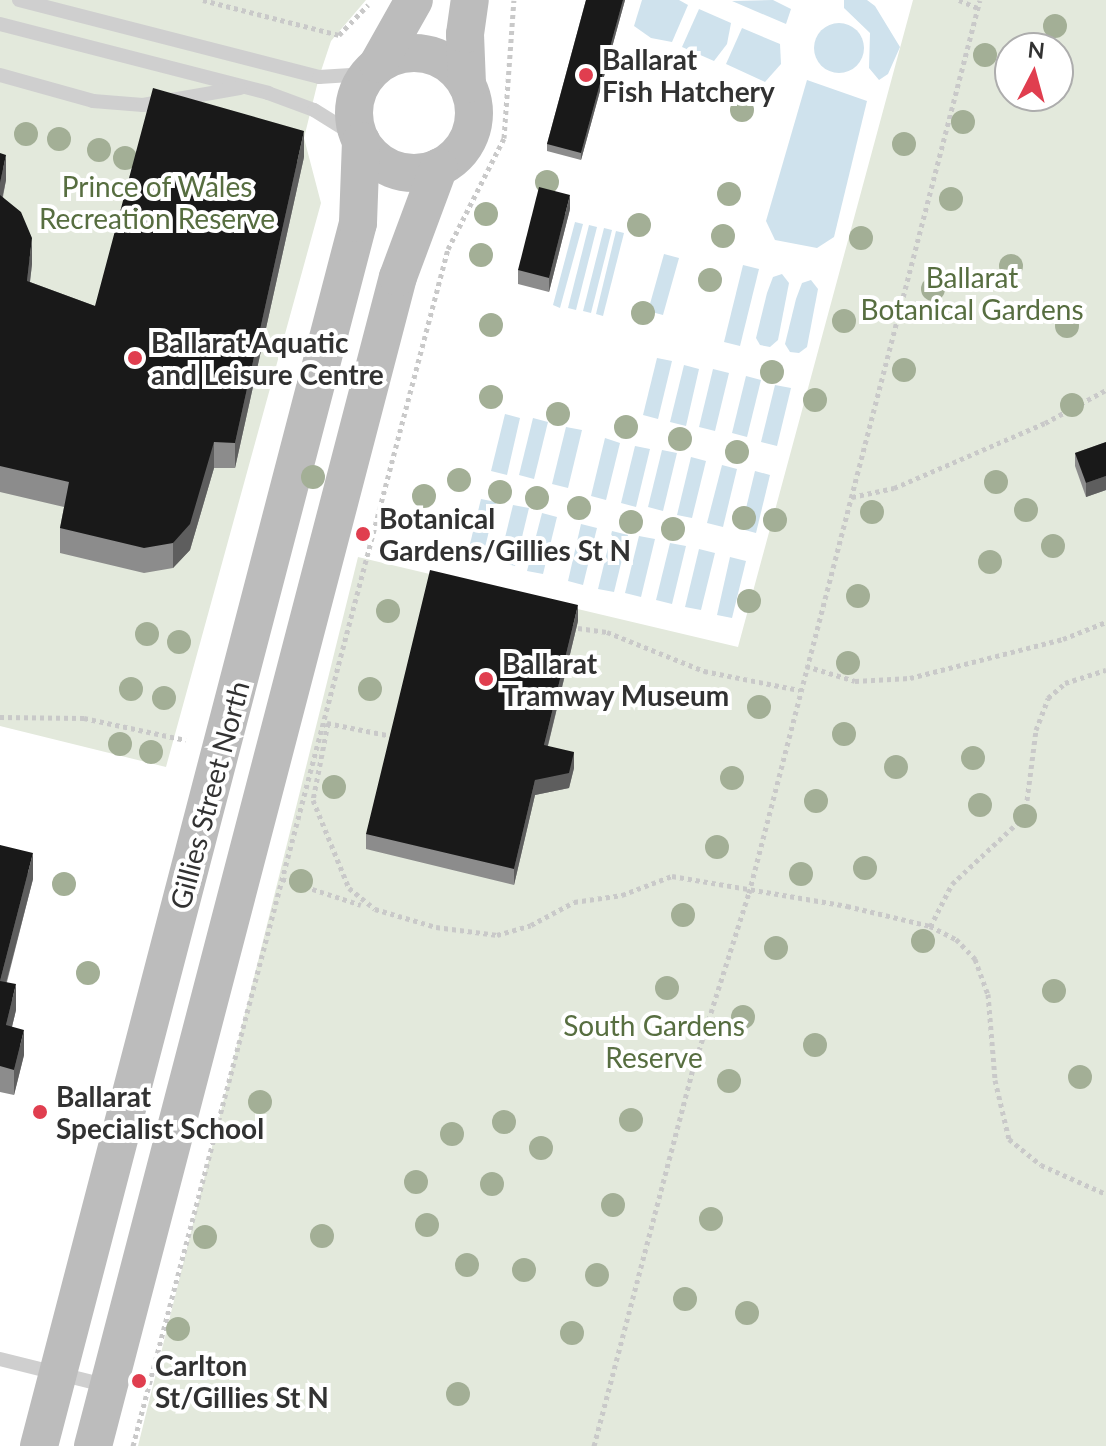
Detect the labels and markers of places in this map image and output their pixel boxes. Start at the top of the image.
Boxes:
place label: Ballarat Fish Hatchery [602,42,775,108]
marker: Ballarat Fish Hatchery [577,66,595,84]
place label: Ballarat Aquatic and Leisure Centre [151,325,384,391]
marker: Ballarat Aquatic and Leisure Centre [126,349,144,367]
place label: Botanical Gardens/Gillies St N [379,501,631,567]
marker: Botanical Gardens/Gillies St N [354,525,372,543]
place label: Ballarat Tramway Museum [502,646,730,712]
marker: Ballarat Tramway Museum [477,670,495,688]
place label: Ballarat Specialist School [56,1079,264,1145]
marker: Ballarat Specialist School [31,1103,49,1121]
place label: Carlton St/Gillies St N [155,1348,329,1414]
marker: Carlton St/Gillies St N [130,1372,148,1390]

